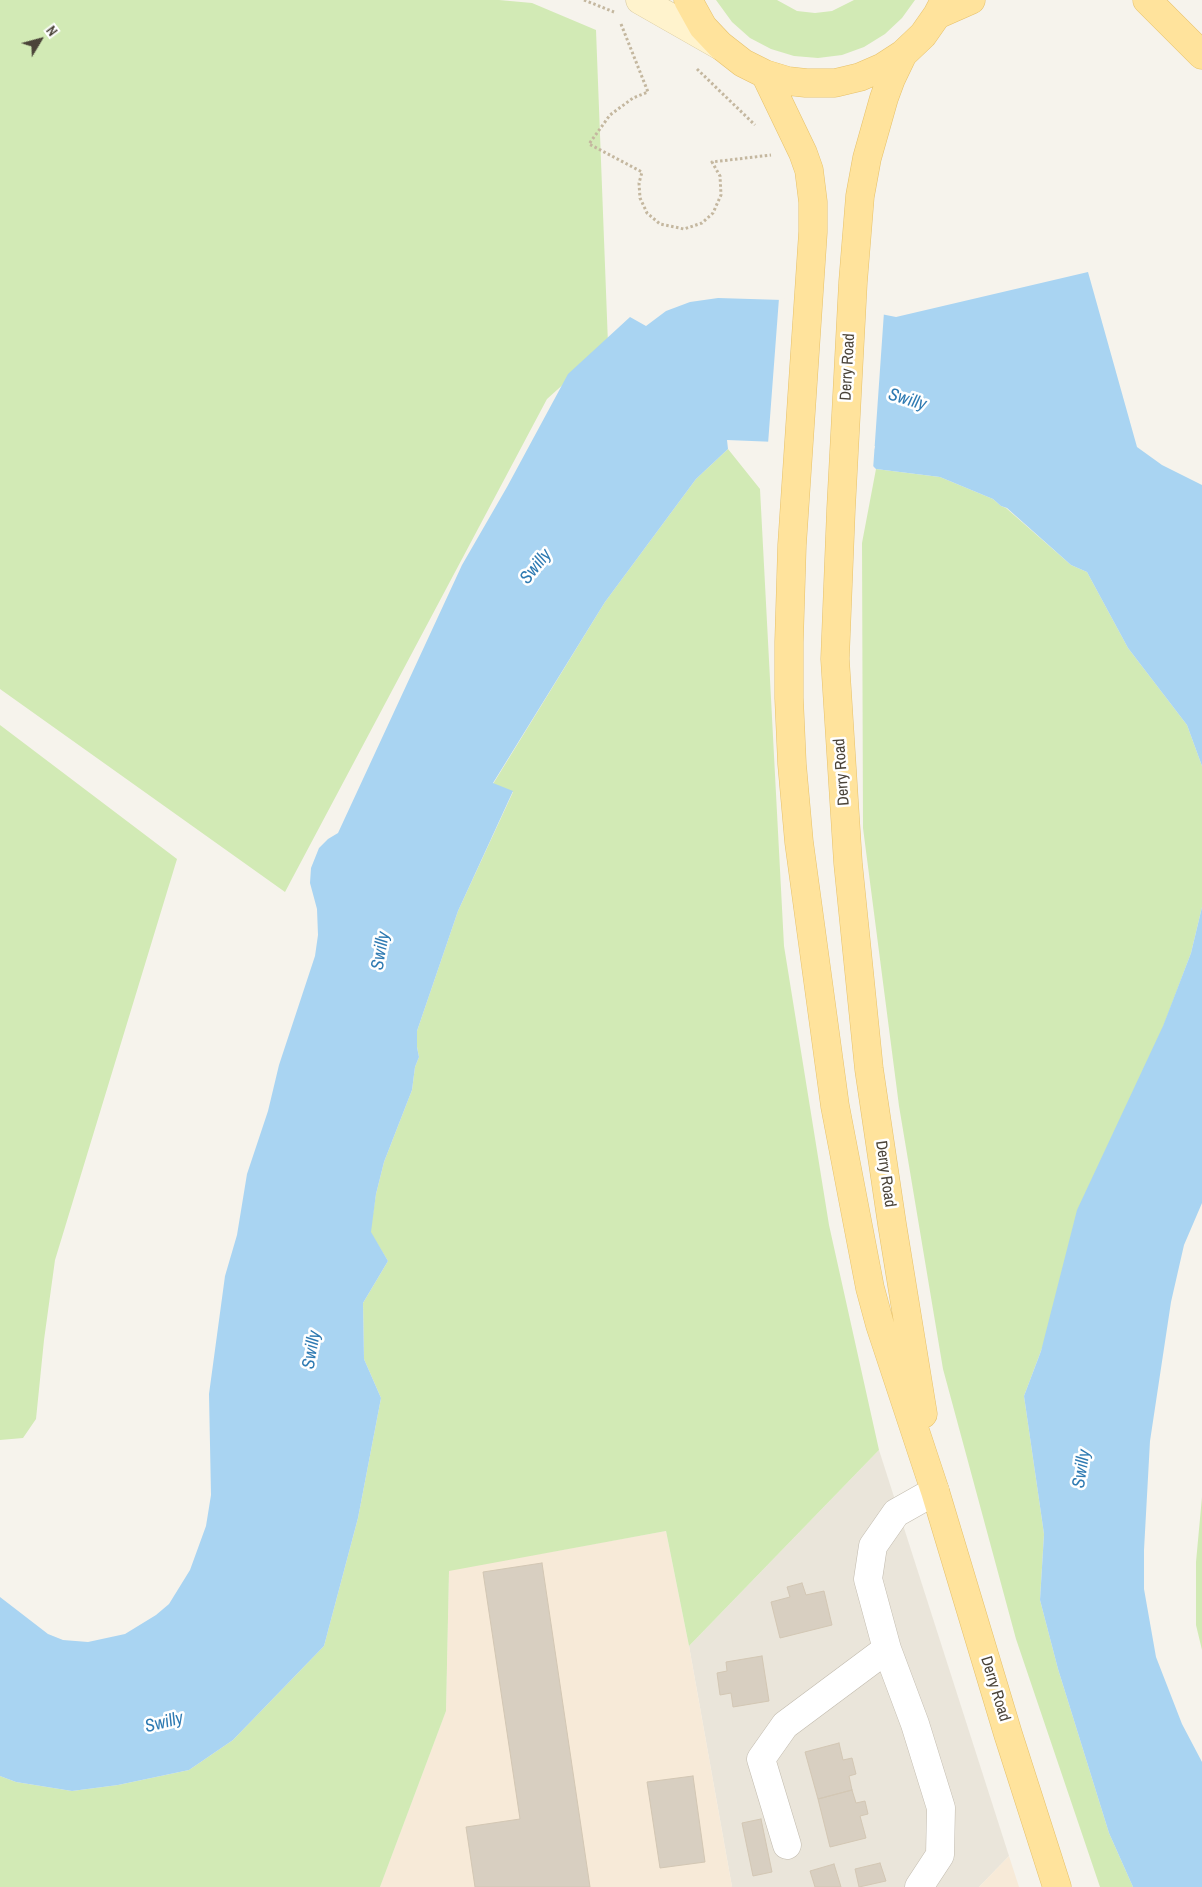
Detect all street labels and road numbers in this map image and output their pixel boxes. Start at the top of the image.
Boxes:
street label: Derry Road [837,333,859,401]
street label: Derry Road [830,738,854,806]
street label: Derry Road [871,1139,899,1209]
street label: Derry Road [976,1654,1014,1724]

